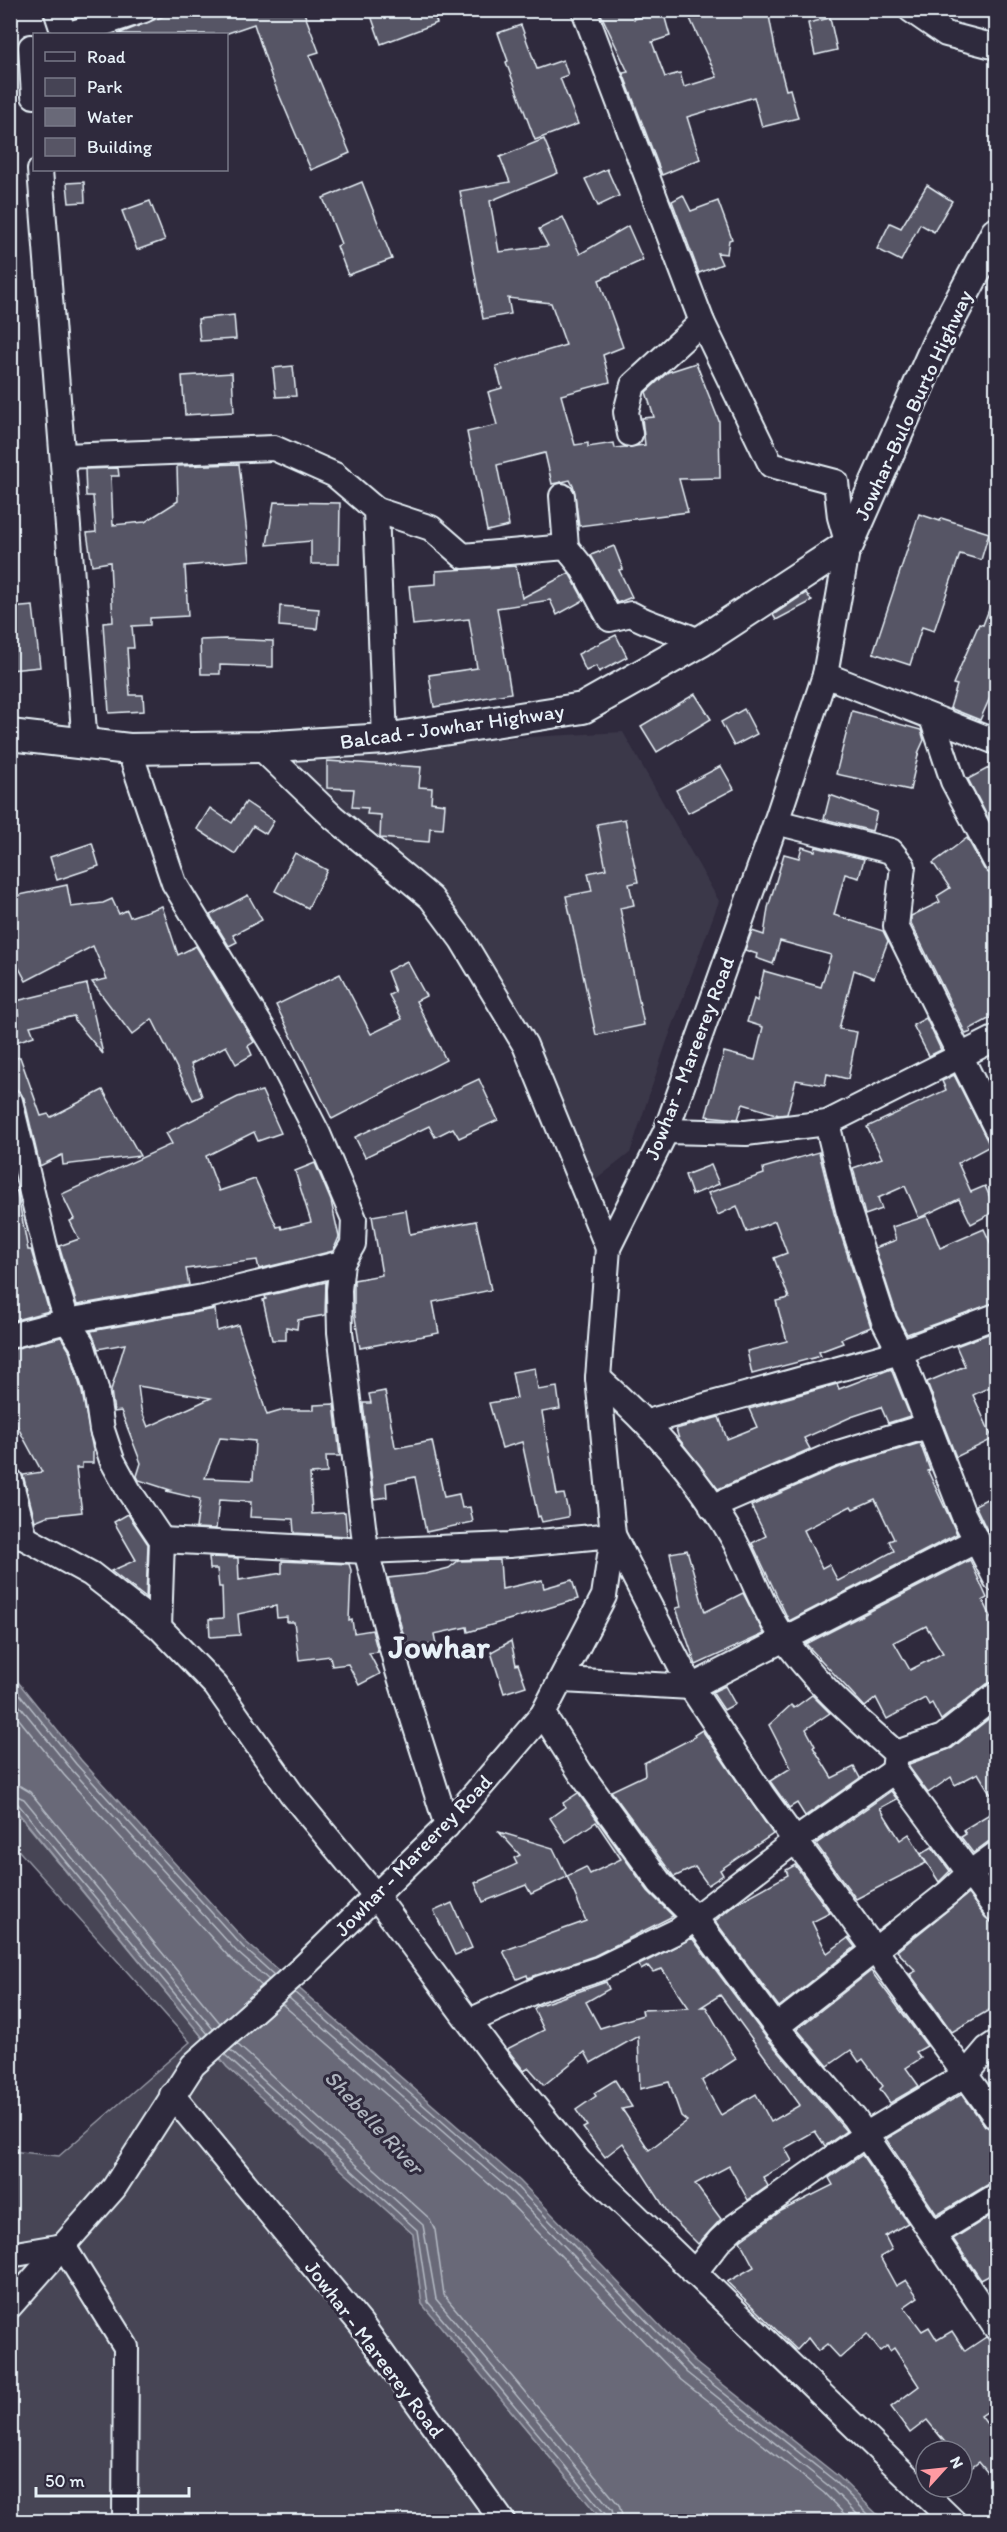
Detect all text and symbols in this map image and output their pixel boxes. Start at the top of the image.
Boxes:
legend [33,33,228,171]
text: Road [87,46,126,68]
text: Park [87,76,122,98]
text: Water [87,106,133,128]
text: Building [87,136,153,158]
street label: Jowhar-Bulo Burto Highway [849,286,977,524]
street label: Balcad - Jowhar Highway [338,698,566,754]
street label: Jowhar - Mareerey Road [639,952,739,1163]
district label: Jowhar [387,1627,490,1666]
street label: Jowhar - Mareerey Road [329,1768,497,1941]
water label: Shebelle River [319,2064,431,2181]
street label: Jowhar - Mareerey Road [300,2255,450,2443]
north arrow [914,2439,974,2499]
text: N [946,2453,968,2472]
scale bar [36,2460,189,2498]
text: 50 m [45,2470,85,2492]

